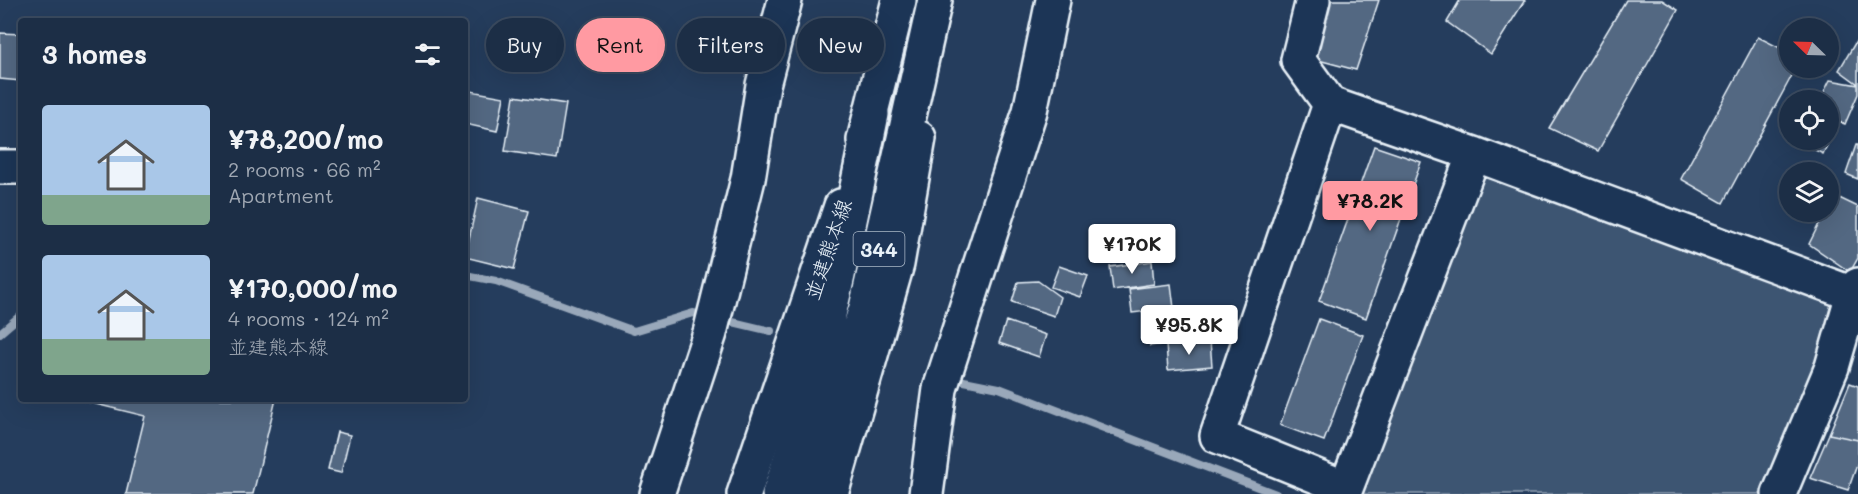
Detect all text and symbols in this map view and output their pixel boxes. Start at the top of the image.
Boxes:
chip: Buy [486,18,564,72]
chip: Rent [576,18,665,72]
chip: Filters [677,18,785,72]
chip: New [797,18,884,72]
north arrow [1779,18,1839,78]
map controls [1779,18,1839,222]
text: 3 homes [42,37,147,71]
icon: filters [411,38,444,71]
button: locate [1779,90,1839,150]
text: ¥78,200/mo [228,122,383,156]
icon: home [90,129,162,201]
text: 2 rooms · 66 m² [228,156,381,182]
button: layers [1779,162,1839,222]
pin: ¥78.2K [1321,181,1419,232]
text: Apartment [228,182,334,208]
text: ¥78.2K [1336,187,1404,213]
street label: 並建熊本線 [797,195,857,303]
pin: ¥170K [1090,224,1174,275]
text: ¥170K [1102,230,1162,256]
road number: 344 [854,232,904,266]
text: ¥170,000/mo [228,271,398,305]
icon: home [90,279,162,351]
text: 4 rooms · 124 m² [228,305,389,331]
pin: ¥95.8K [1140,305,1238,356]
text: ¥95.8K [1155,311,1223,337]
text: 並建熊本線 [228,333,328,359]

